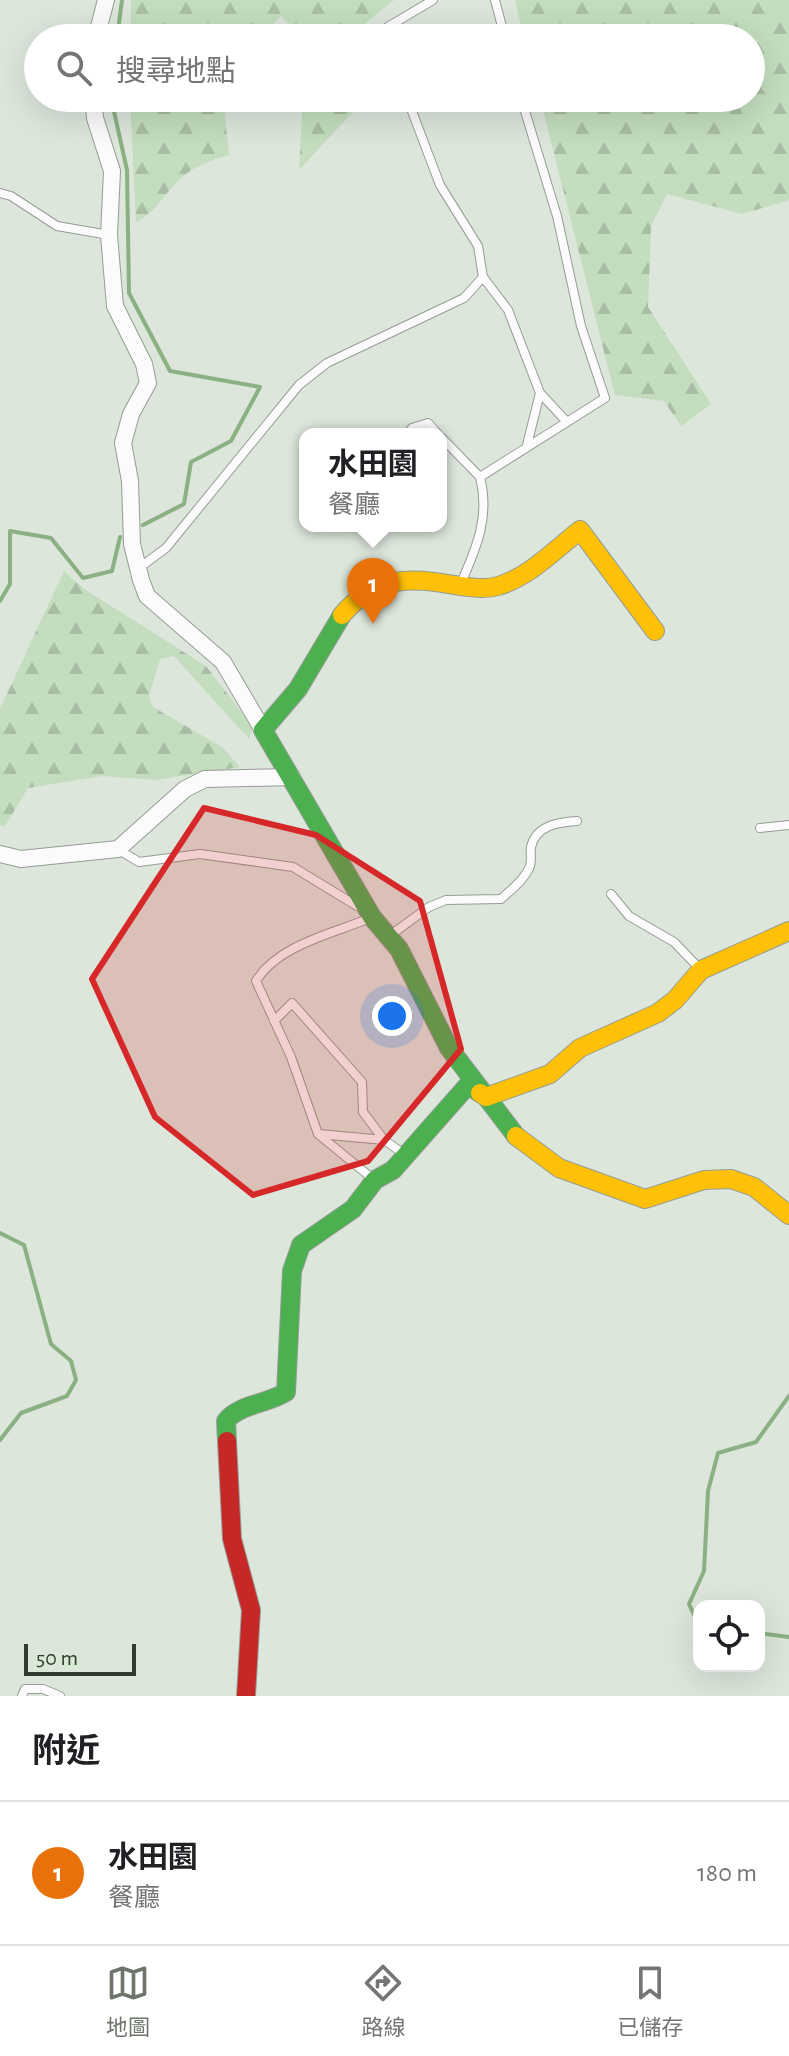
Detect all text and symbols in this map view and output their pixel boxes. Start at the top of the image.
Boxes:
search box [24,24,765,112]
icon: search [52,46,96,90]
text: 搜尋地點 [116,57,236,87]
popup [299,428,447,532]
text: 水田園 [328,450,418,480]
text: 餐廳 [328,492,380,518]
pin: 1 [347,558,399,624]
your location [372,996,412,1036]
map controls [693,1600,765,1672]
button: locate [693,1600,765,1672]
scale bar [24,1640,136,1676]
text: 50 m [36,1647,78,1669]
text: 附近 [32,1735,100,1769]
text: 水田園 [108,1843,198,1873]
text: 1 [53,1860,63,1886]
text: 180 m [697,1860,757,1886]
text: 餐廳 [108,1885,160,1911]
tab: 地圖 [106,1961,150,2041]
tab: 路線 [361,1961,405,2041]
tab: 已儲存 [617,1961,683,2041]

